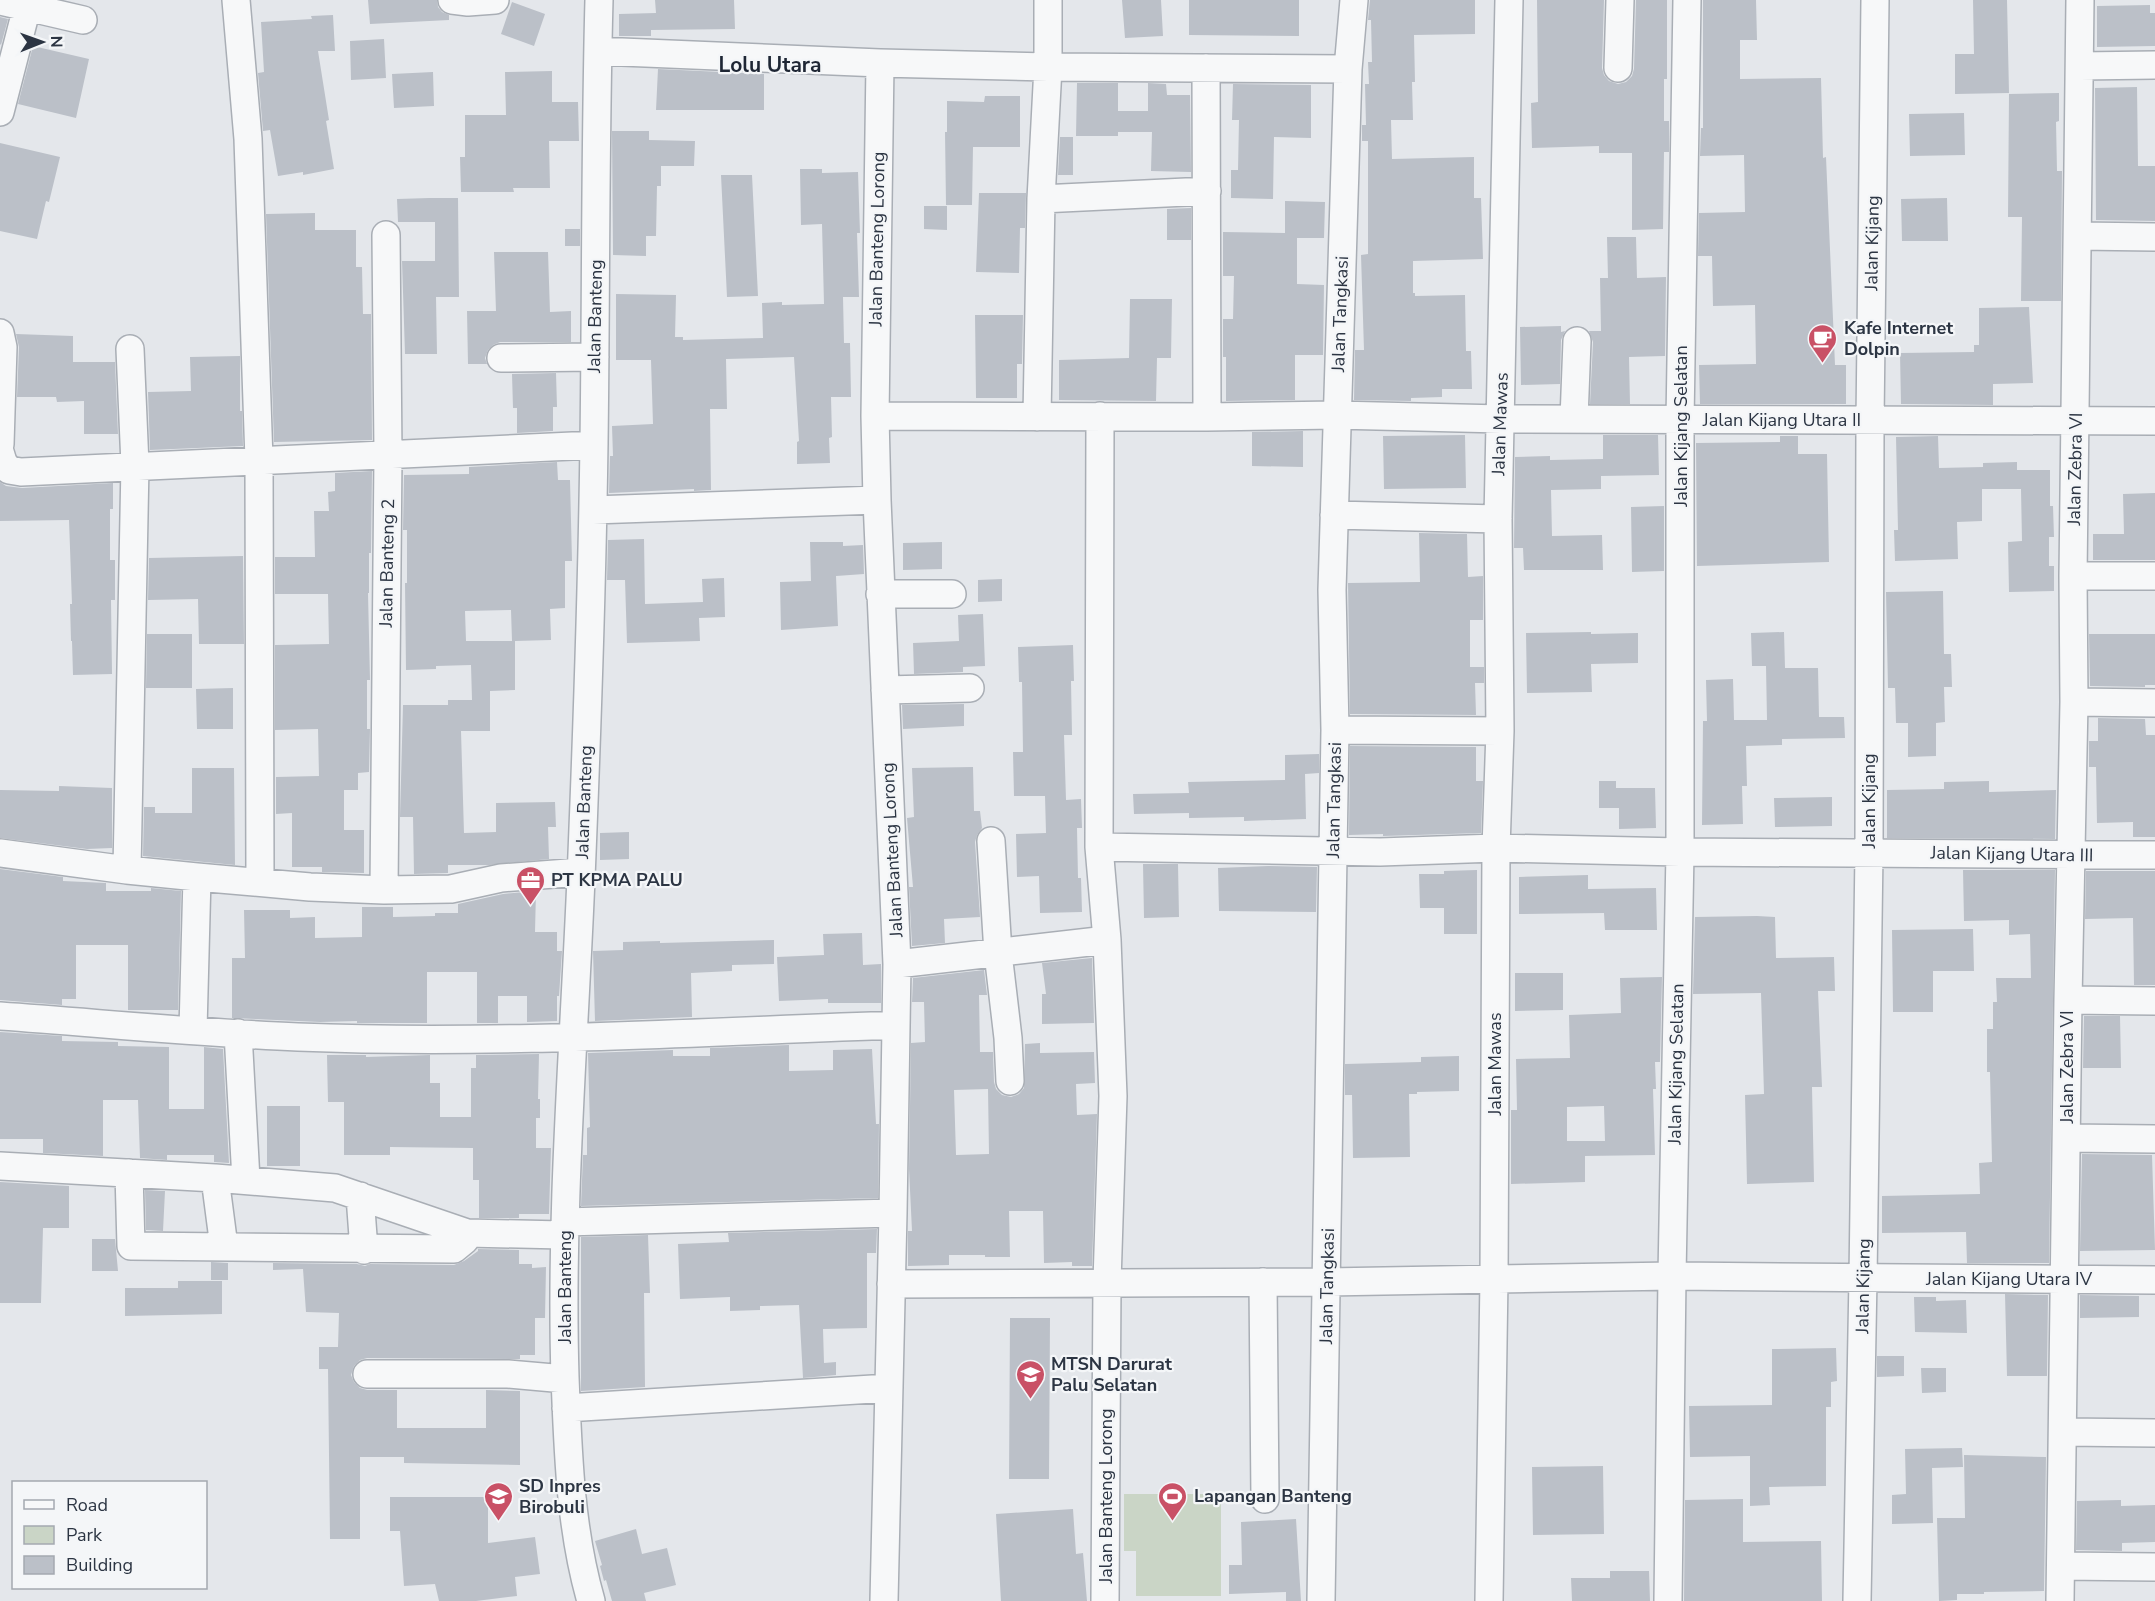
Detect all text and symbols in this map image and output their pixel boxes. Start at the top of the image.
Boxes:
north arrow [12,12,72,72]
text: N [45,36,67,48]
district label: Lolu Utara [719,51,821,79]
street label: Jalan Banteng Lorong [863,151,891,328]
street label: Jalan Kijang [1859,195,1885,292]
street label: Jalan Tangkasi [1326,256,1354,373]
street label: Jalan Banteng [582,259,608,374]
place label: Kafe Internet Dolpin [1844,316,1953,361]
cafe icon: Kafe Internet Dolpin [1807,322,1839,364]
street label: Jalan Kijang Selatan [1669,345,1693,508]
street label: Jalan Mawas [1486,372,1514,477]
street label: Jalan Kijang Utara II [1702,408,1861,432]
street label: Jalan Zebra VI [2062,412,2088,527]
street label: Jalan Banteng 2 [374,498,400,629]
street label: Jalan Tangkasi [1321,742,1347,859]
street label: Jalan Banteng [570,745,598,860]
street label: Jalan Kijang [1857,753,1881,850]
street label: Jalan Banteng Lorong [875,762,909,939]
street label: Jalan Kijang Utara III [1929,841,2094,867]
office icon: PT KPMA PALU [514,864,546,906]
place label: PT KPMA PALU [551,868,683,892]
street label: Jalan Kijang Selatan [1663,983,1689,1146]
street label: Jalan Zebra VI [2055,1010,2079,1125]
street label: Jalan Mawas [1483,1012,1507,1117]
street label: Jalan Tangkasi [1314,1228,1340,1345]
street label: Jalan Banteng [553,1230,577,1345]
street label: Jalan Kijang [1850,1238,1876,1335]
street label: Jalan Kijang Utara IV [1925,1267,2093,1291]
place label: MTSN Darurat Palu Selatan [1051,1352,1172,1397]
school or university icon: MTSN Darurat Palu Selatan [1014,1358,1046,1400]
street label: Jalan Banteng Lorong [1094,1408,1118,1585]
place label: SD Inpres Birobuli [519,1474,601,1519]
school or university icon: SD Inpres Birobuli [482,1480,514,1522]
sports icon: Lapangan Banteng [1157,1480,1189,1522]
legend [12,1481,207,1589]
place label: Lapangan Banteng [1194,1484,1352,1508]
text: Road [66,1493,108,1517]
text: Park [66,1523,103,1547]
text: Building [66,1553,133,1577]

